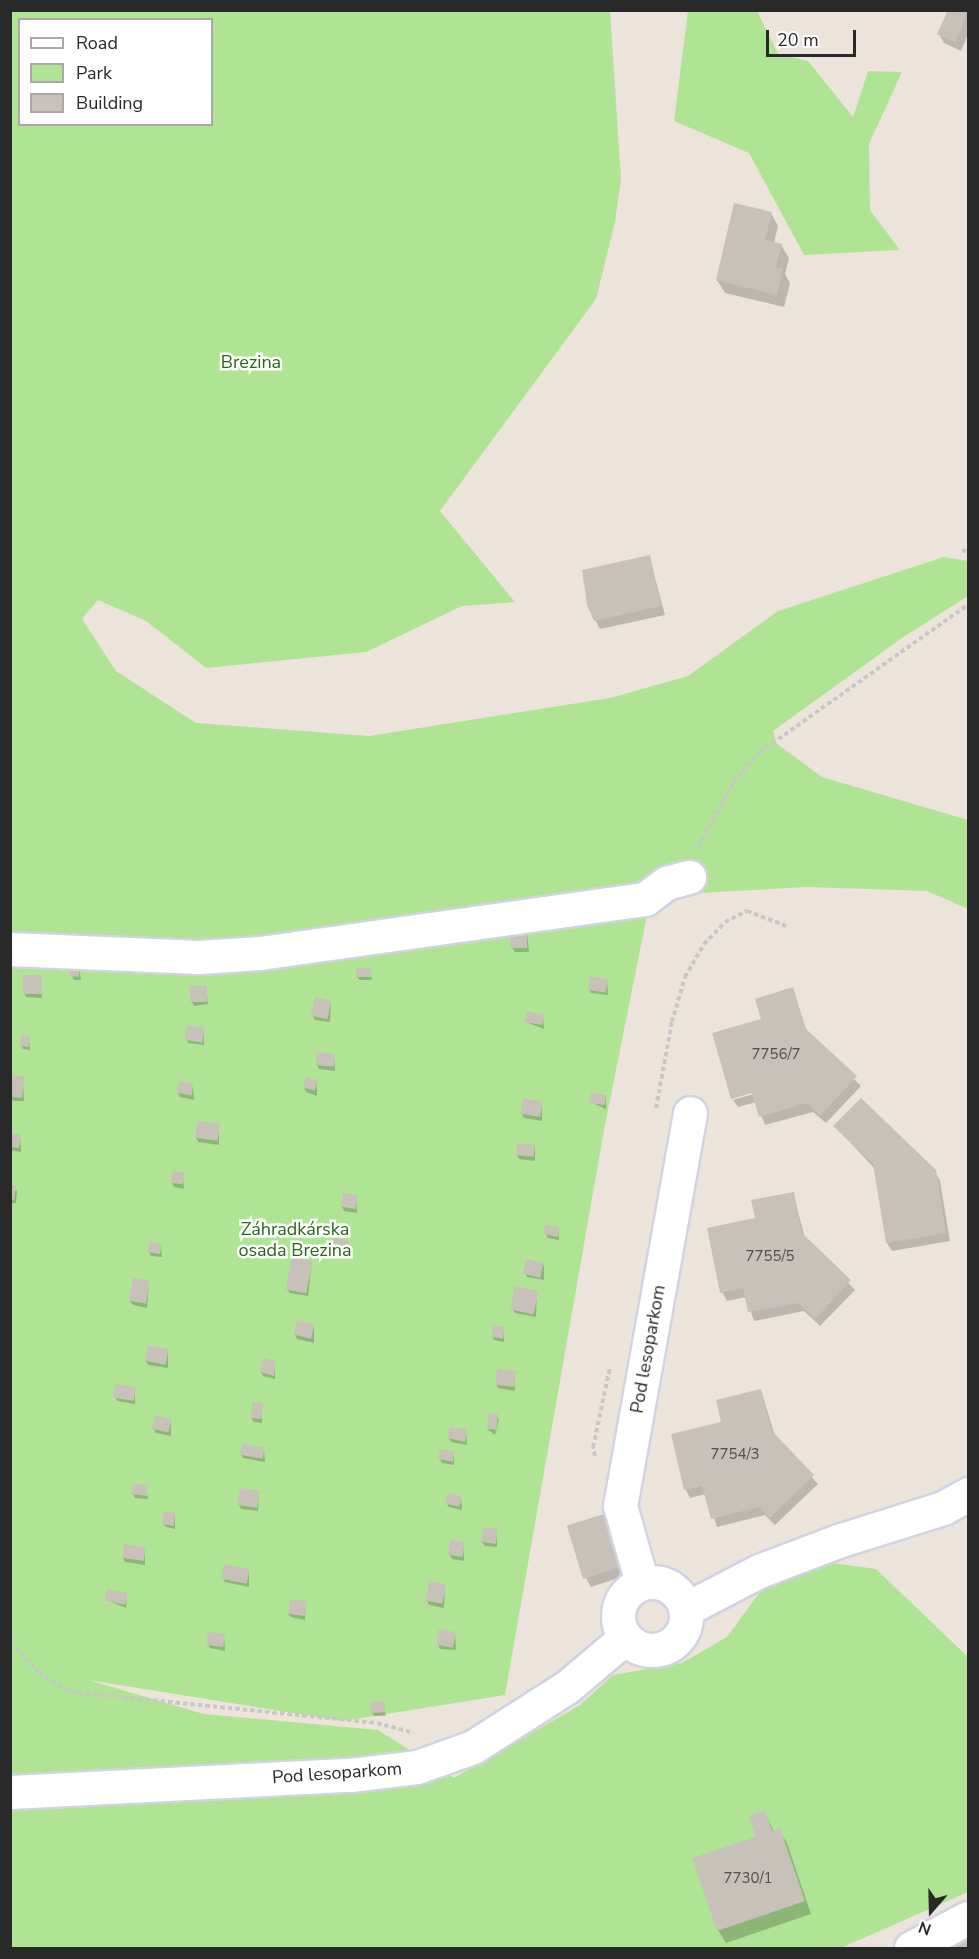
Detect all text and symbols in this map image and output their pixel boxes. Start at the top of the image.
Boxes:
legend [18,18,213,126]
scale bar [769,18,859,56]
text: 20 m [777,28,819,52]
text: Road [76,31,118,55]
text: Park [76,61,112,85]
text: Building [76,91,143,115]
park label: Brezina [221,351,281,373]
house number: 7756/7 [751,1046,801,1064]
park label: Záhradkárska osada Brezina [238,1219,352,1262]
house number: 7755/5 [745,1248,795,1266]
street label: Pod lesoparkom [626,1283,670,1415]
house number: 7754/3 [710,1446,760,1464]
street label: Pod lesoparkom [271,1758,403,1788]
house number: 7730/1 [723,1870,773,1888]
north arrow [901,1881,961,1941]
text: N [915,1916,934,1940]

